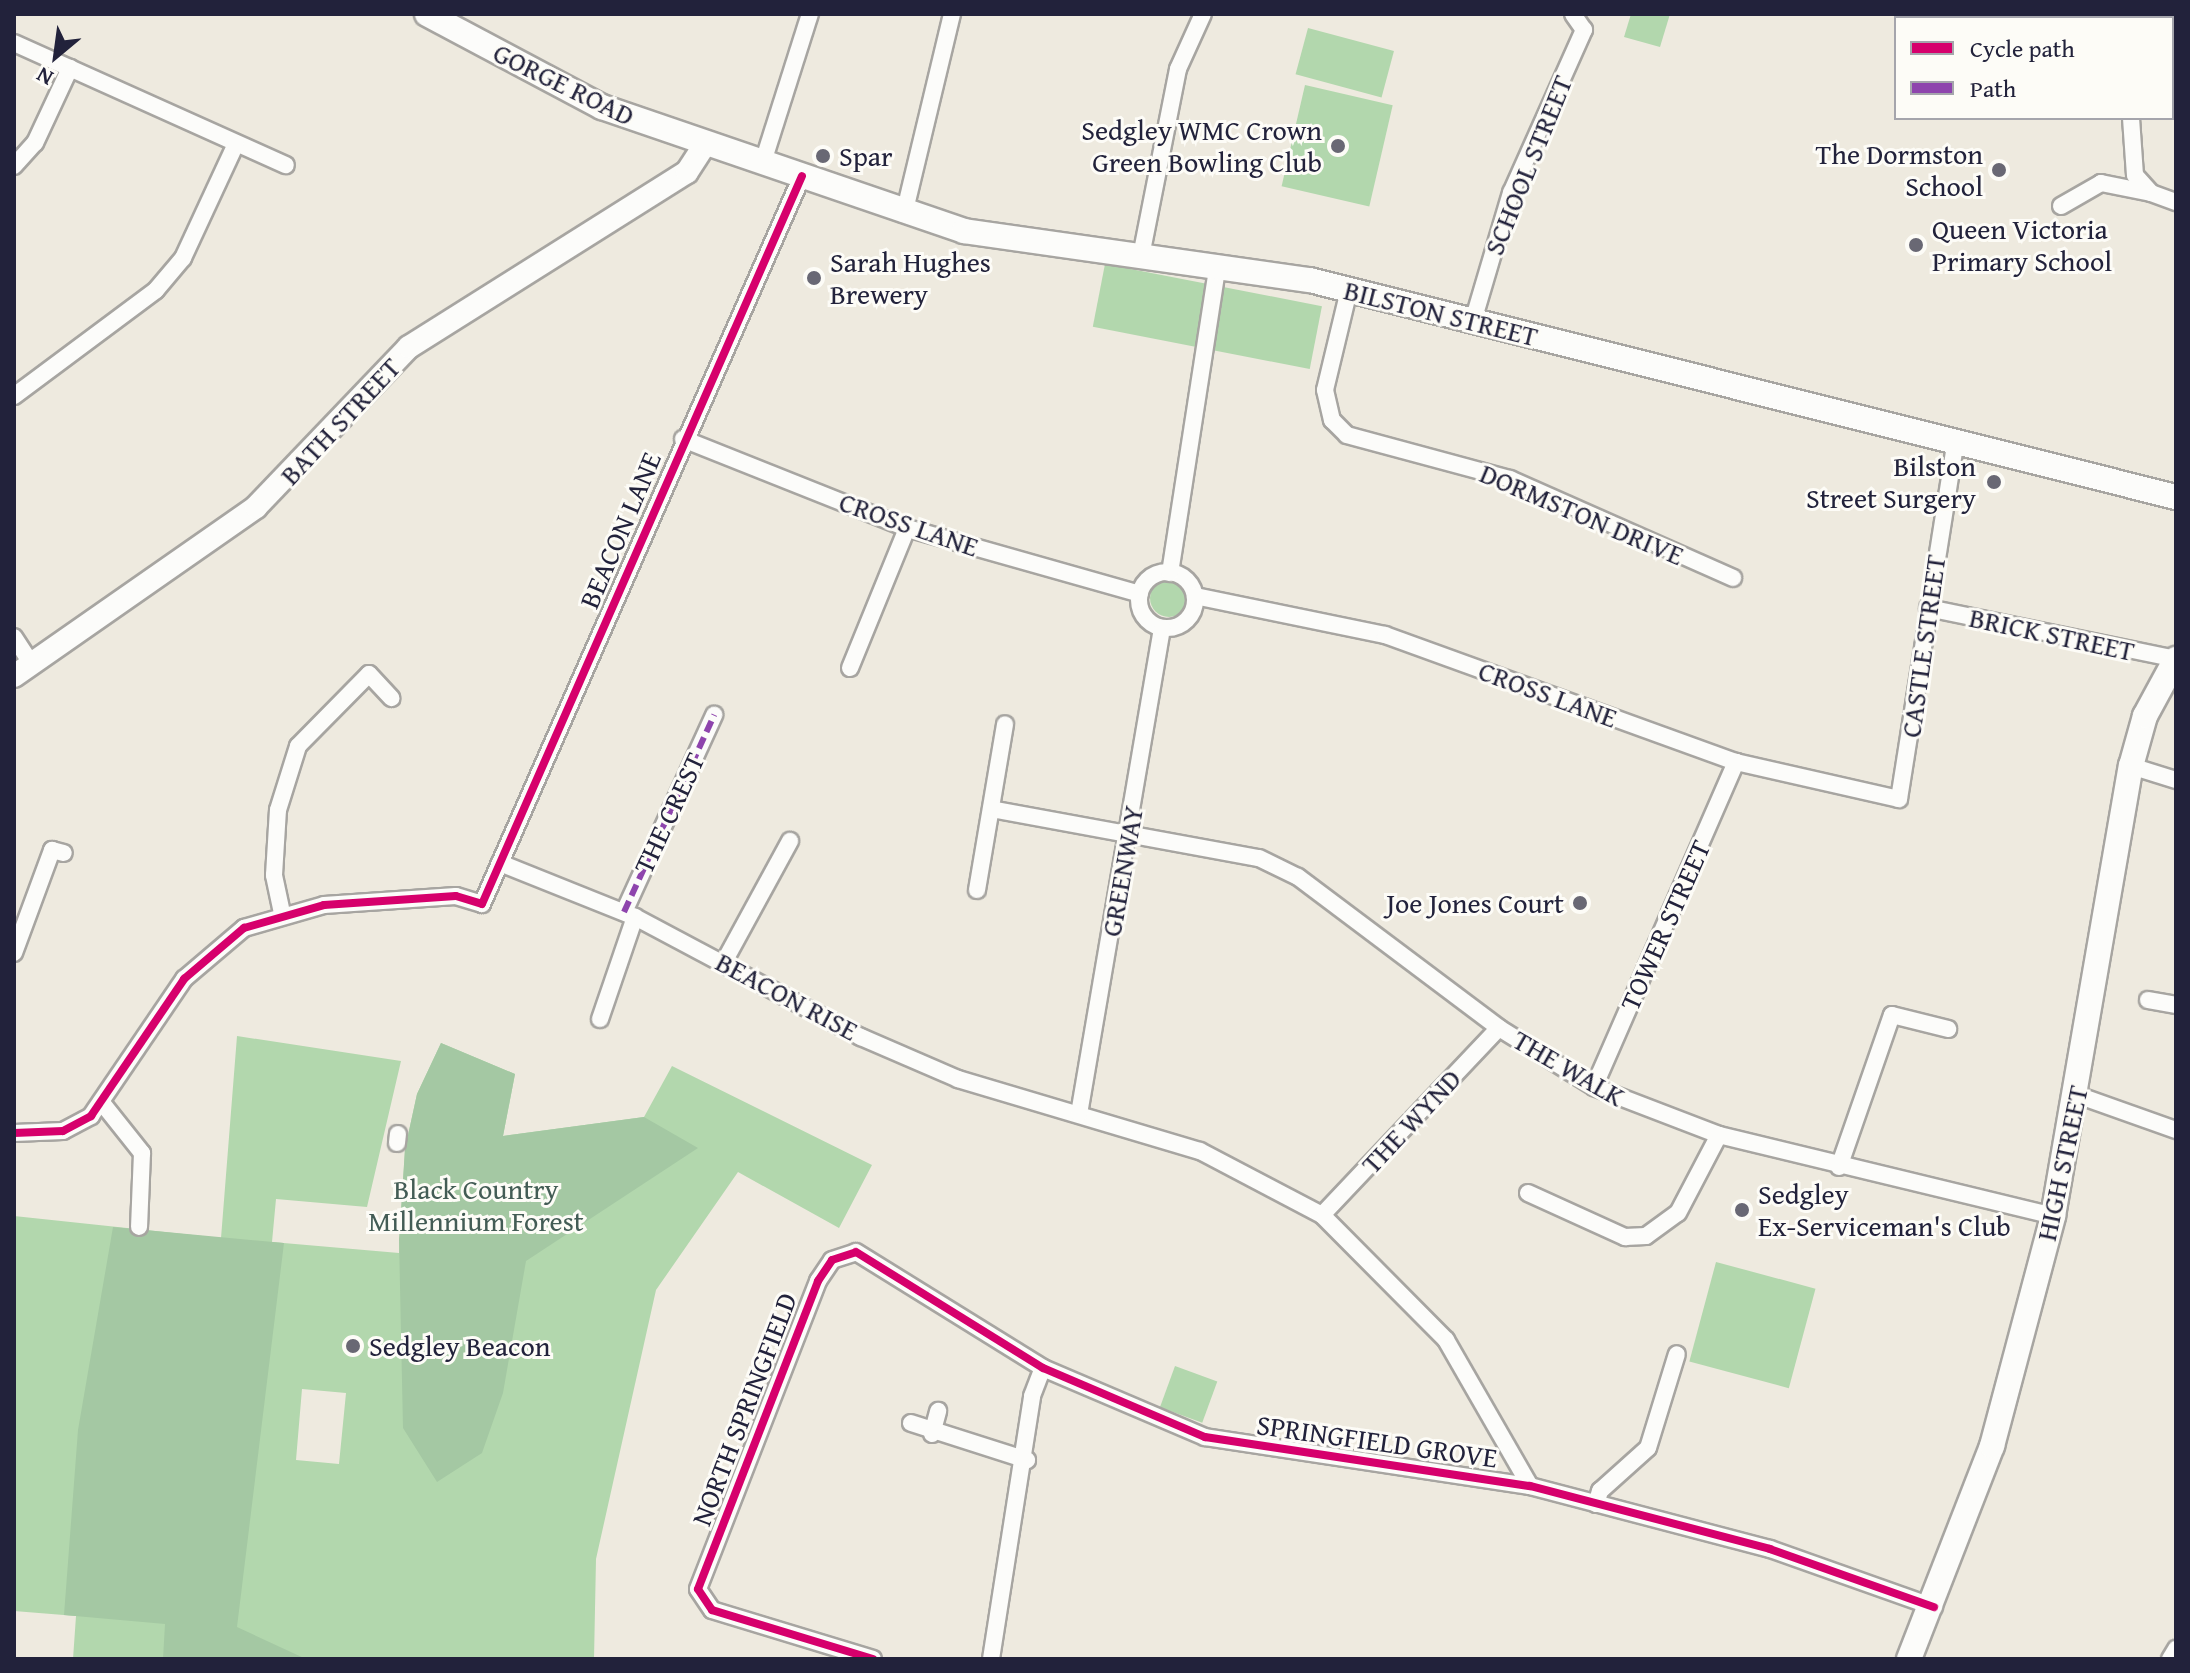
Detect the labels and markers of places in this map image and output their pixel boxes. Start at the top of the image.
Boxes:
place label: Sedgley WMC Crown Green Bowling Club [1081,113,1322,179]
marker: Sedgley WMC Crown Green Bowling Club [1329,137,1347,155]
place label: The Dormston School [1816,137,1983,203]
place label: Spar [839,139,893,173]
marker: Spar [814,147,832,165]
marker: The Dormston School [1990,161,2008,179]
place label: Queen Victoria Primary School [1932,212,2112,278]
marker: Queen Victoria Primary School [1907,236,1925,254]
place label: Sarah Hughes Brewery [830,245,991,311]
marker: Sarah Hughes Brewery [805,269,823,287]
place label: Bilston Street Surgery [1806,449,1976,515]
marker: Bilston Street Surgery [1983,471,2005,493]
place label: Joe Jones Court [1386,886,1564,920]
marker: Joe Jones Court [1571,894,1589,912]
place label: Sedgley Ex-Serviceman's Club [1758,1177,2011,1243]
marker: Sedgley Ex-Serviceman's Club [1733,1201,1751,1219]
place label: Sedgley Beacon [369,1329,550,1363]
marker: Sedgley Beacon [344,1337,362,1355]

